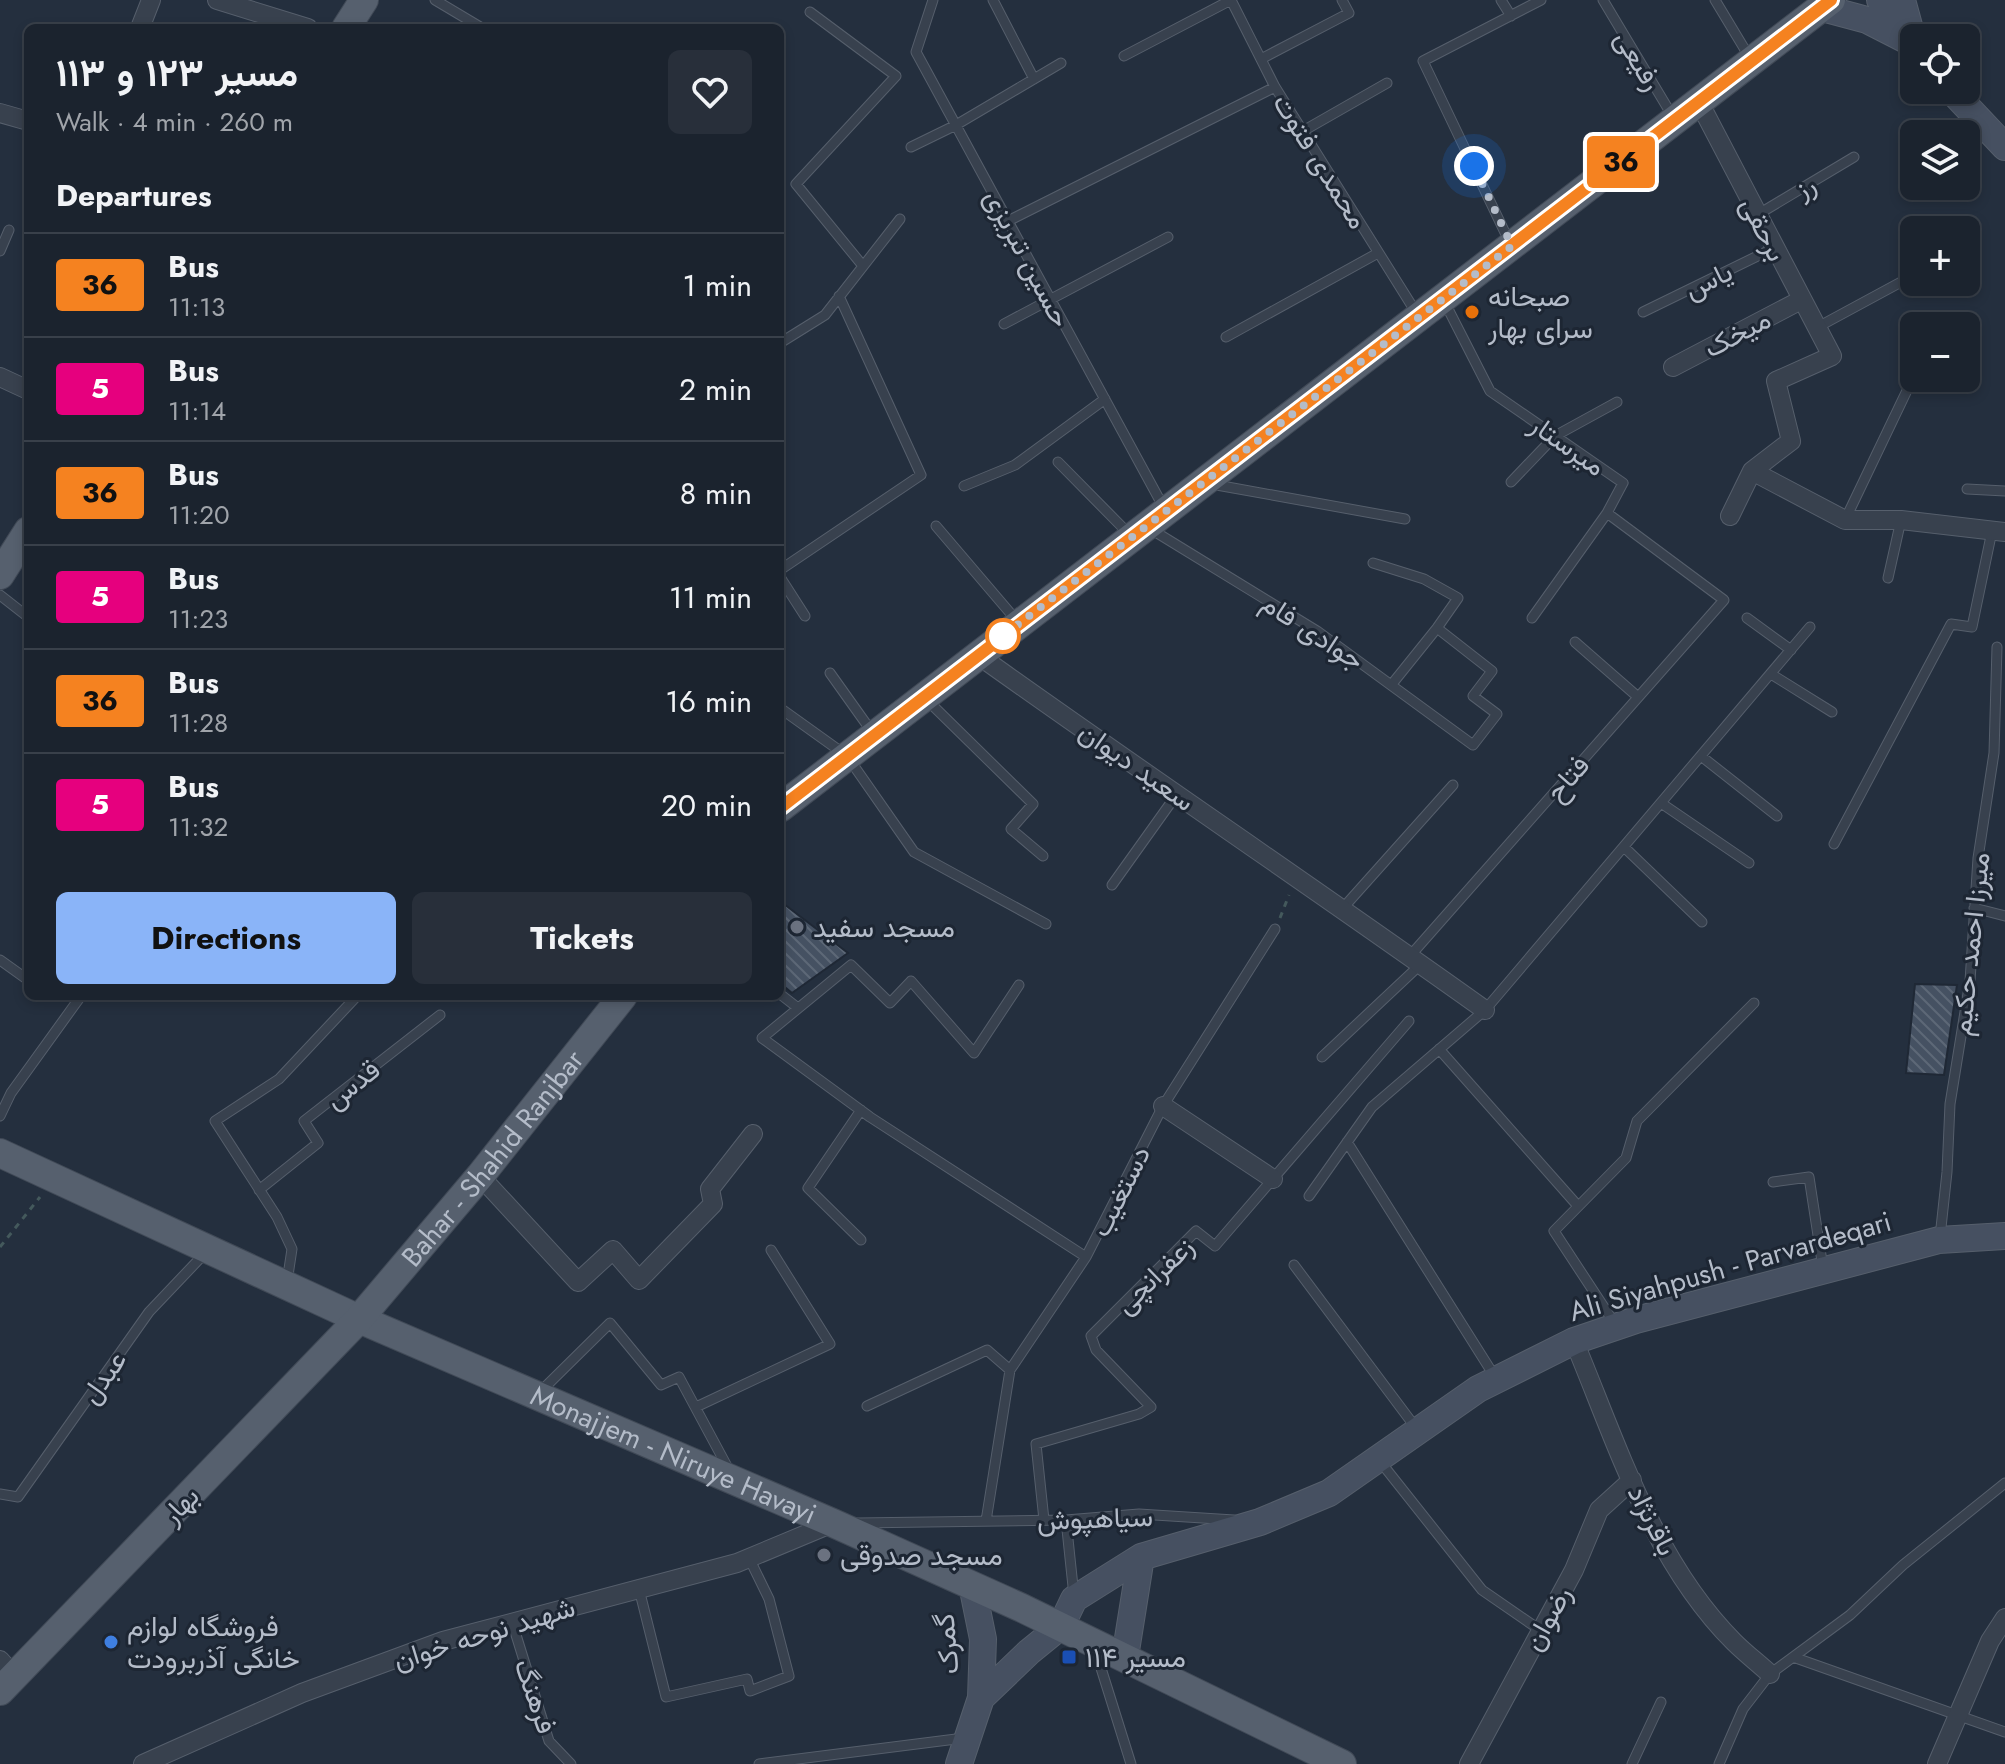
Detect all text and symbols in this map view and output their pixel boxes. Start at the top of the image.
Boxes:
street label: رفیعی [1604,22,1673,99]
map controls [1900,24,1980,392]
button: locate [1900,24,1980,104]
text: مسیر ۱۲۳ و ۱۱۳ [56,45,298,100]
button: heart [668,50,752,134]
street label: محمدی فتوت [1263,86,1378,237]
text: Walk · 4 min · 260 m [56,103,293,141]
button: layers [1900,120,1980,200]
line badge: 36 [1585,136,1657,188]
text: 36 [1603,141,1639,182]
your location [1454,146,1494,186]
street label: رز [1786,164,1824,209]
text: Departures [56,174,212,217]
street label: حسین تبریزی [974,182,1081,335]
street label: برحقی [1730,190,1797,269]
button: + [1900,216,1980,296]
text: Bus [168,245,219,288]
street label: یاس [1677,251,1739,310]
text: 36 [82,264,118,305]
text: 1 min [683,264,752,307]
place label: صبحانه سرای بهار [1487,276,1593,349]
text: 11:13 [168,288,225,326]
street label: میخک [1696,299,1778,368]
marker: صبحانه سرای بهار [1463,303,1481,321]
button: − [1900,312,1980,392]
text: Bus [168,349,219,392]
text: 5 [91,368,109,409]
text: 2 min [679,368,752,411]
text: 11:14 [168,392,226,430]
street label: میرستار [1521,404,1614,486]
text: Bus [168,453,219,496]
text: 36 [82,472,118,513]
text: 8 min [680,472,752,515]
text: 11:20 [168,496,230,534]
text: Bus [168,557,219,600]
text: 5 [91,576,109,617]
text: 11 min [669,576,752,619]
street label: جوادی فام [1253,583,1373,680]
text: 11:23 [168,600,228,638]
unlabelled marker [986,619,1020,653]
text: Bus [168,661,219,704]
text: 36 [82,680,118,721]
text: 16 min [665,680,752,723]
text: 11:28 [168,704,228,742]
street label: سعید دیوان [1070,711,1203,821]
street label: فتاح [1536,746,1599,810]
text: Bus [168,765,219,808]
text: 5 [91,784,109,825]
text: 20 min [661,784,752,827]
text: 11:32 [168,808,228,846]
street label: میرزا احمد حکیم [1940,850,2001,1038]
button: Directions [56,892,396,984]
button: Tickets [412,892,752,984]
place label: مسجد سفید [813,907,955,948]
marker: مسجد سفید [788,918,806,936]
street label: Bahar - Shahid Ranjbar [392,1041,594,1276]
street label: قدس [316,1050,389,1119]
street label: دستغیب [1080,1138,1161,1244]
street label: Ali Siyahpush - Parvardeqari [1564,1201,1896,1332]
street label: زعفرانچی [1105,1227,1203,1324]
street label: عبدل [70,1342,137,1412]
street label: Monajjem - Niruye Havayi [524,1375,823,1534]
street label: بهار [151,1477,209,1534]
street label: باقرنژاد [1617,1478,1688,1563]
street label: سیاهپوش [1036,1496,1154,1541]
place label: مسجد صدوقی [840,1535,1003,1576]
marker: مسجد صدوقی [815,1546,833,1564]
street label: رضوان [1513,1578,1582,1658]
street label: شهید نوحه خوان [388,1586,580,1681]
place label: فروشگاه لوازم خانگی آذربرودت [127,1606,300,1679]
street label: گمرک [923,1612,970,1676]
marker: فروشگاه لوازم خانگی آذربرودت [102,1633,120,1651]
place label: مسیر ۱۱۴ [1085,1637,1186,1678]
marker: مسیر ۱۱۴ [1060,1648,1078,1666]
street label: فرهنگ [504,1653,567,1739]

